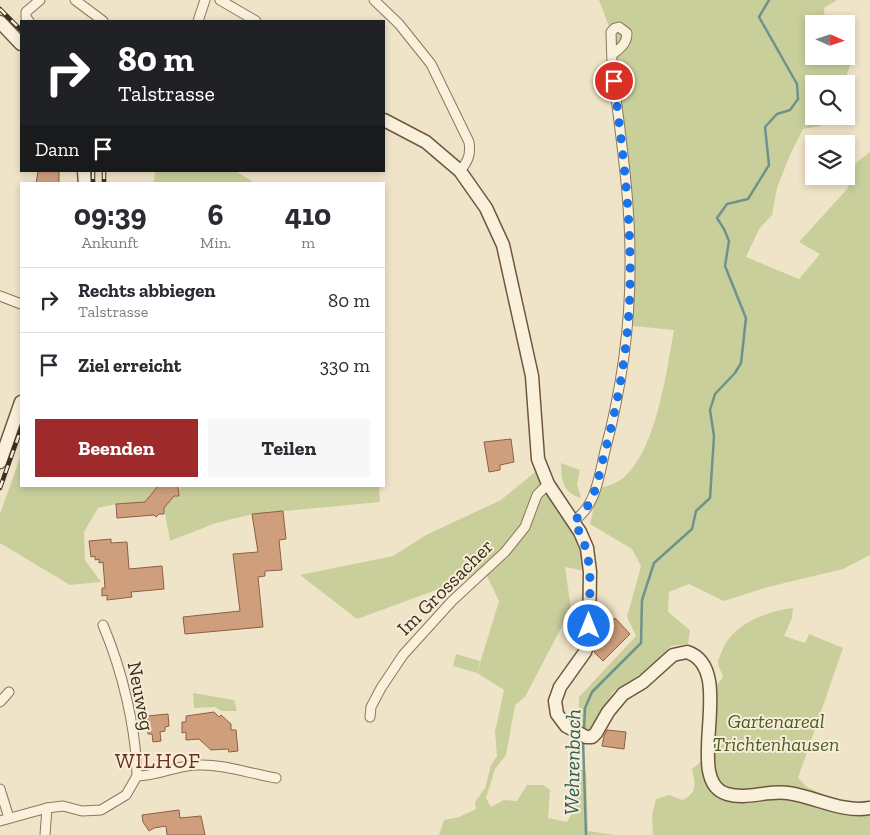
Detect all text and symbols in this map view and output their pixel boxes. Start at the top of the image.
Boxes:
north arrow [805,15,855,65]
map controls [805,15,855,185]
text: 80 m [118,38,194,80]
icon: right [35,40,100,105]
pin [593,60,635,102]
icon: arrive [600,67,628,95]
button: search [805,75,855,125]
text: Talstrasse [118,80,215,107]
icon: arrive [89,135,117,163]
button: layers [805,135,855,185]
text: Dann [35,138,79,161]
text: 09:39 [74,197,146,233]
text: 6 [208,197,224,233]
text: 410 [285,197,331,233]
text: Ankunft [82,233,139,252]
text: Min. [200,233,231,252]
text: m [301,233,315,252]
text: Rechts abbiegen [78,279,216,302]
icon: right [35,286,63,314]
text: 80 m [328,289,370,312]
text: Talstrasse [78,302,148,321]
icon: arrive [35,351,63,379]
text: Ziel erreicht [78,354,181,377]
text: 330 m [320,354,370,377]
button: Beenden [35,419,198,477]
button: Teilen [208,419,370,477]
street label: Im Grossacher [392,534,498,640]
position arrow [562,599,614,651]
street label: Neuweg [123,659,159,733]
water label: Wehrenbach [559,709,585,815]
park label: Gartenareal Trichtenhausen [713,709,839,756]
district label: WILHOF [115,748,201,773]

